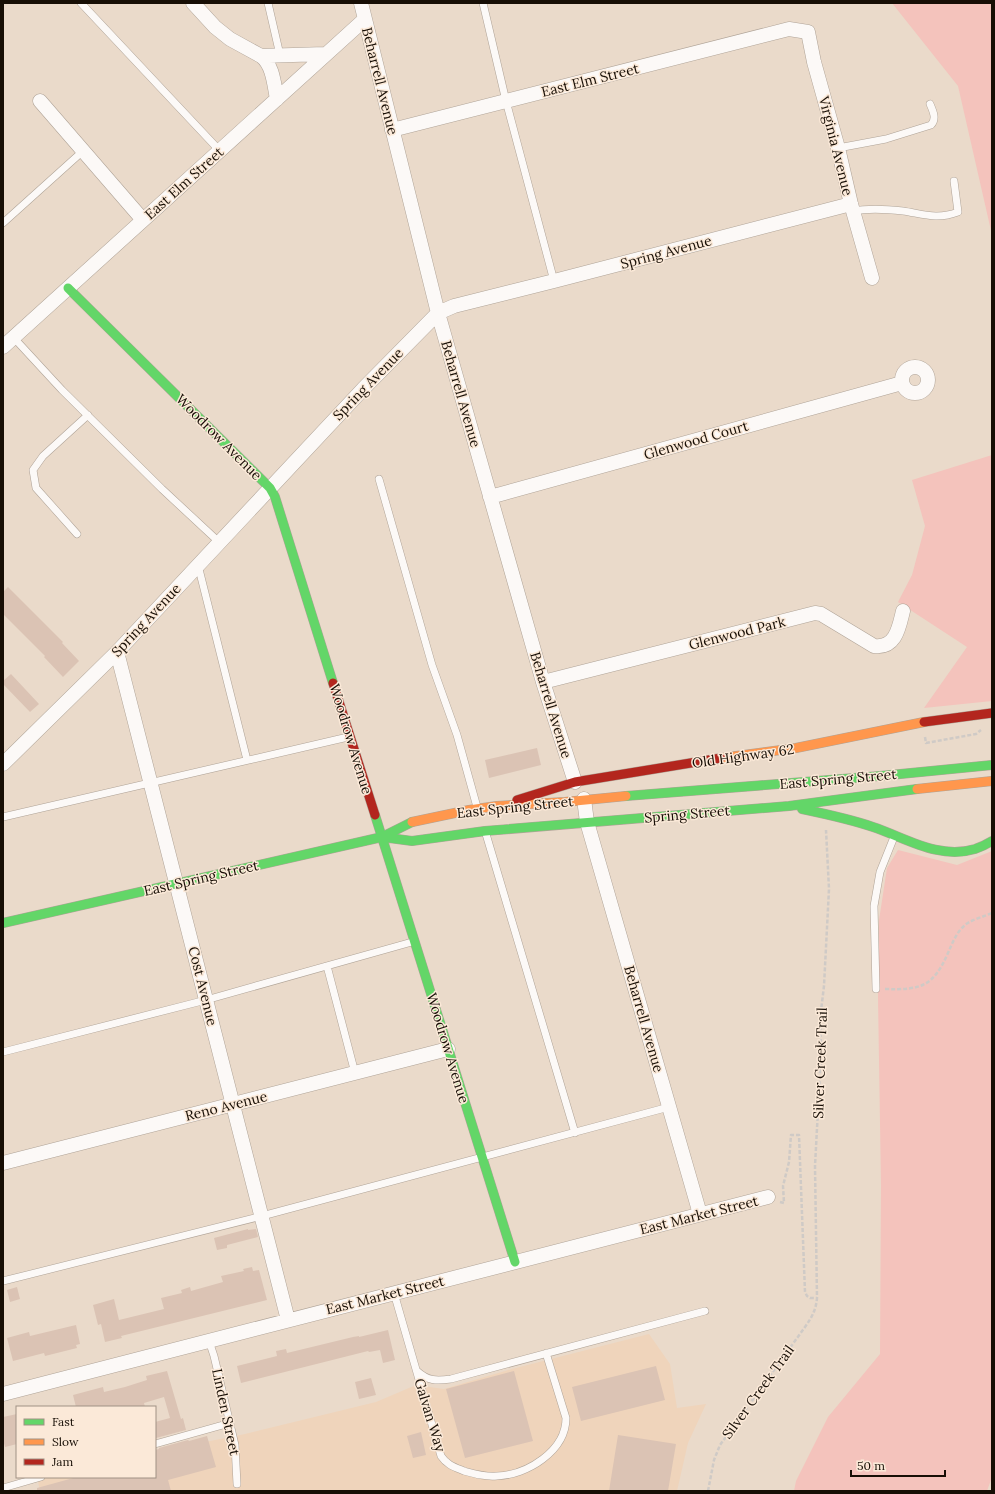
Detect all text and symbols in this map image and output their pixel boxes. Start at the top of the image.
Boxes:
street label: Beharrell Avenue [358,25,402,137]
street label: East Elm Street [539,59,641,101]
street label: Virginia Avenue [815,93,857,198]
street label: East Elm Street [141,142,228,223]
street label: Spring Avenue [618,231,714,273]
street label: Beharrell Avenue [437,338,485,450]
street label: Spring Avenue [329,344,407,424]
street label: Woodrow Avenue [172,390,266,484]
street label: Glenwood Court [642,416,751,463]
street label: Spring Avenue [107,579,185,660]
street label: Glenwood Park [687,612,788,654]
street label: Beharrell Avenue [526,650,576,761]
street label: Woodrow Avenue [326,682,376,797]
street label: Old Highway 62 [691,740,795,772]
street label: East Spring Street [779,765,898,793]
street label: East Spring Street [456,792,575,822]
street label: Spring Street [643,801,731,827]
street label: East Spring Street [142,856,261,900]
street label: Cost Avenue [184,944,222,1028]
street label: Beharrell Avenue [620,963,668,1075]
street label: Woodrow Avenue [423,991,473,1106]
street label: Silver Creek Trail [809,1007,831,1119]
street label: Reno Avenue [183,1087,269,1125]
street label: East Market Street [638,1191,761,1238]
street label: East Market Street [324,1271,447,1318]
street label: Silver Creek Trail [718,1341,798,1442]
street label: Linden Street [208,1367,244,1458]
street label: Galvan Way [410,1376,450,1454]
legend [16,1406,156,1478]
text: Fast [52,1414,75,1429]
text: Slow [52,1434,79,1449]
scale bar [851,1452,945,1478]
text: Jam [51,1454,73,1469]
text: 50 m [857,1458,885,1473]

